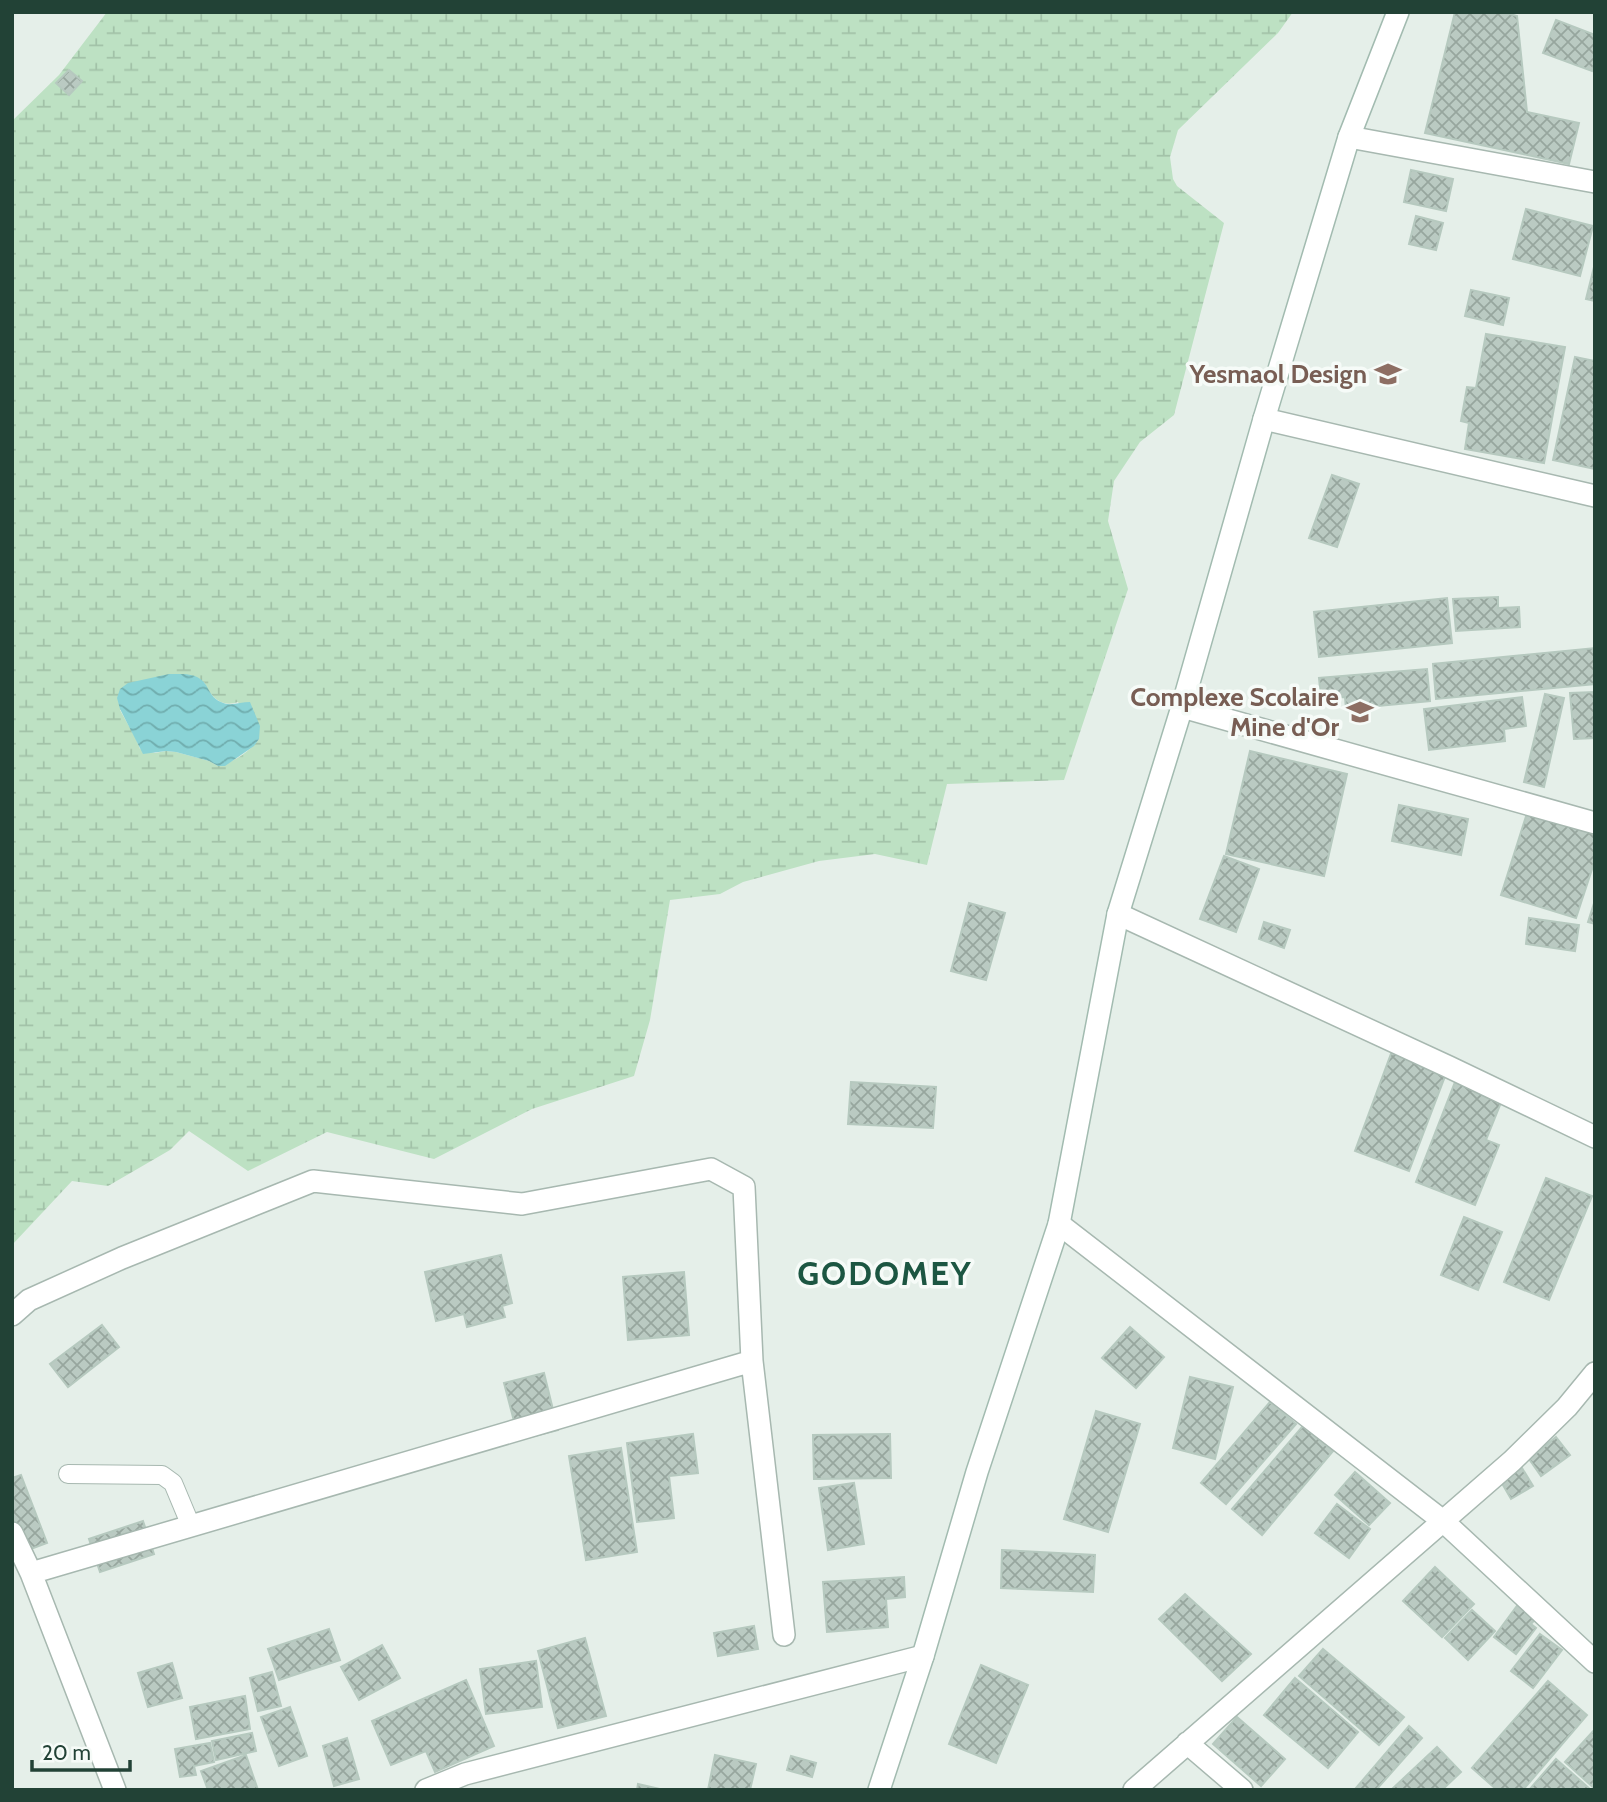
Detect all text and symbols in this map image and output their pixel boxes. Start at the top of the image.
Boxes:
place label: Yesmaol Design [1188,358,1367,390]
school or university icon: Yesmaol Design [1373,359,1403,389]
place label: Complexe Scolaire Mine d'Or [1130,681,1339,743]
school or university icon: Complexe Scolaire Mine d'Or [1345,697,1375,727]
district label: GODOMEY [797,1253,973,1293]
scale bar [32,1728,130,1772]
text: 20 m [42,1740,91,1765]

